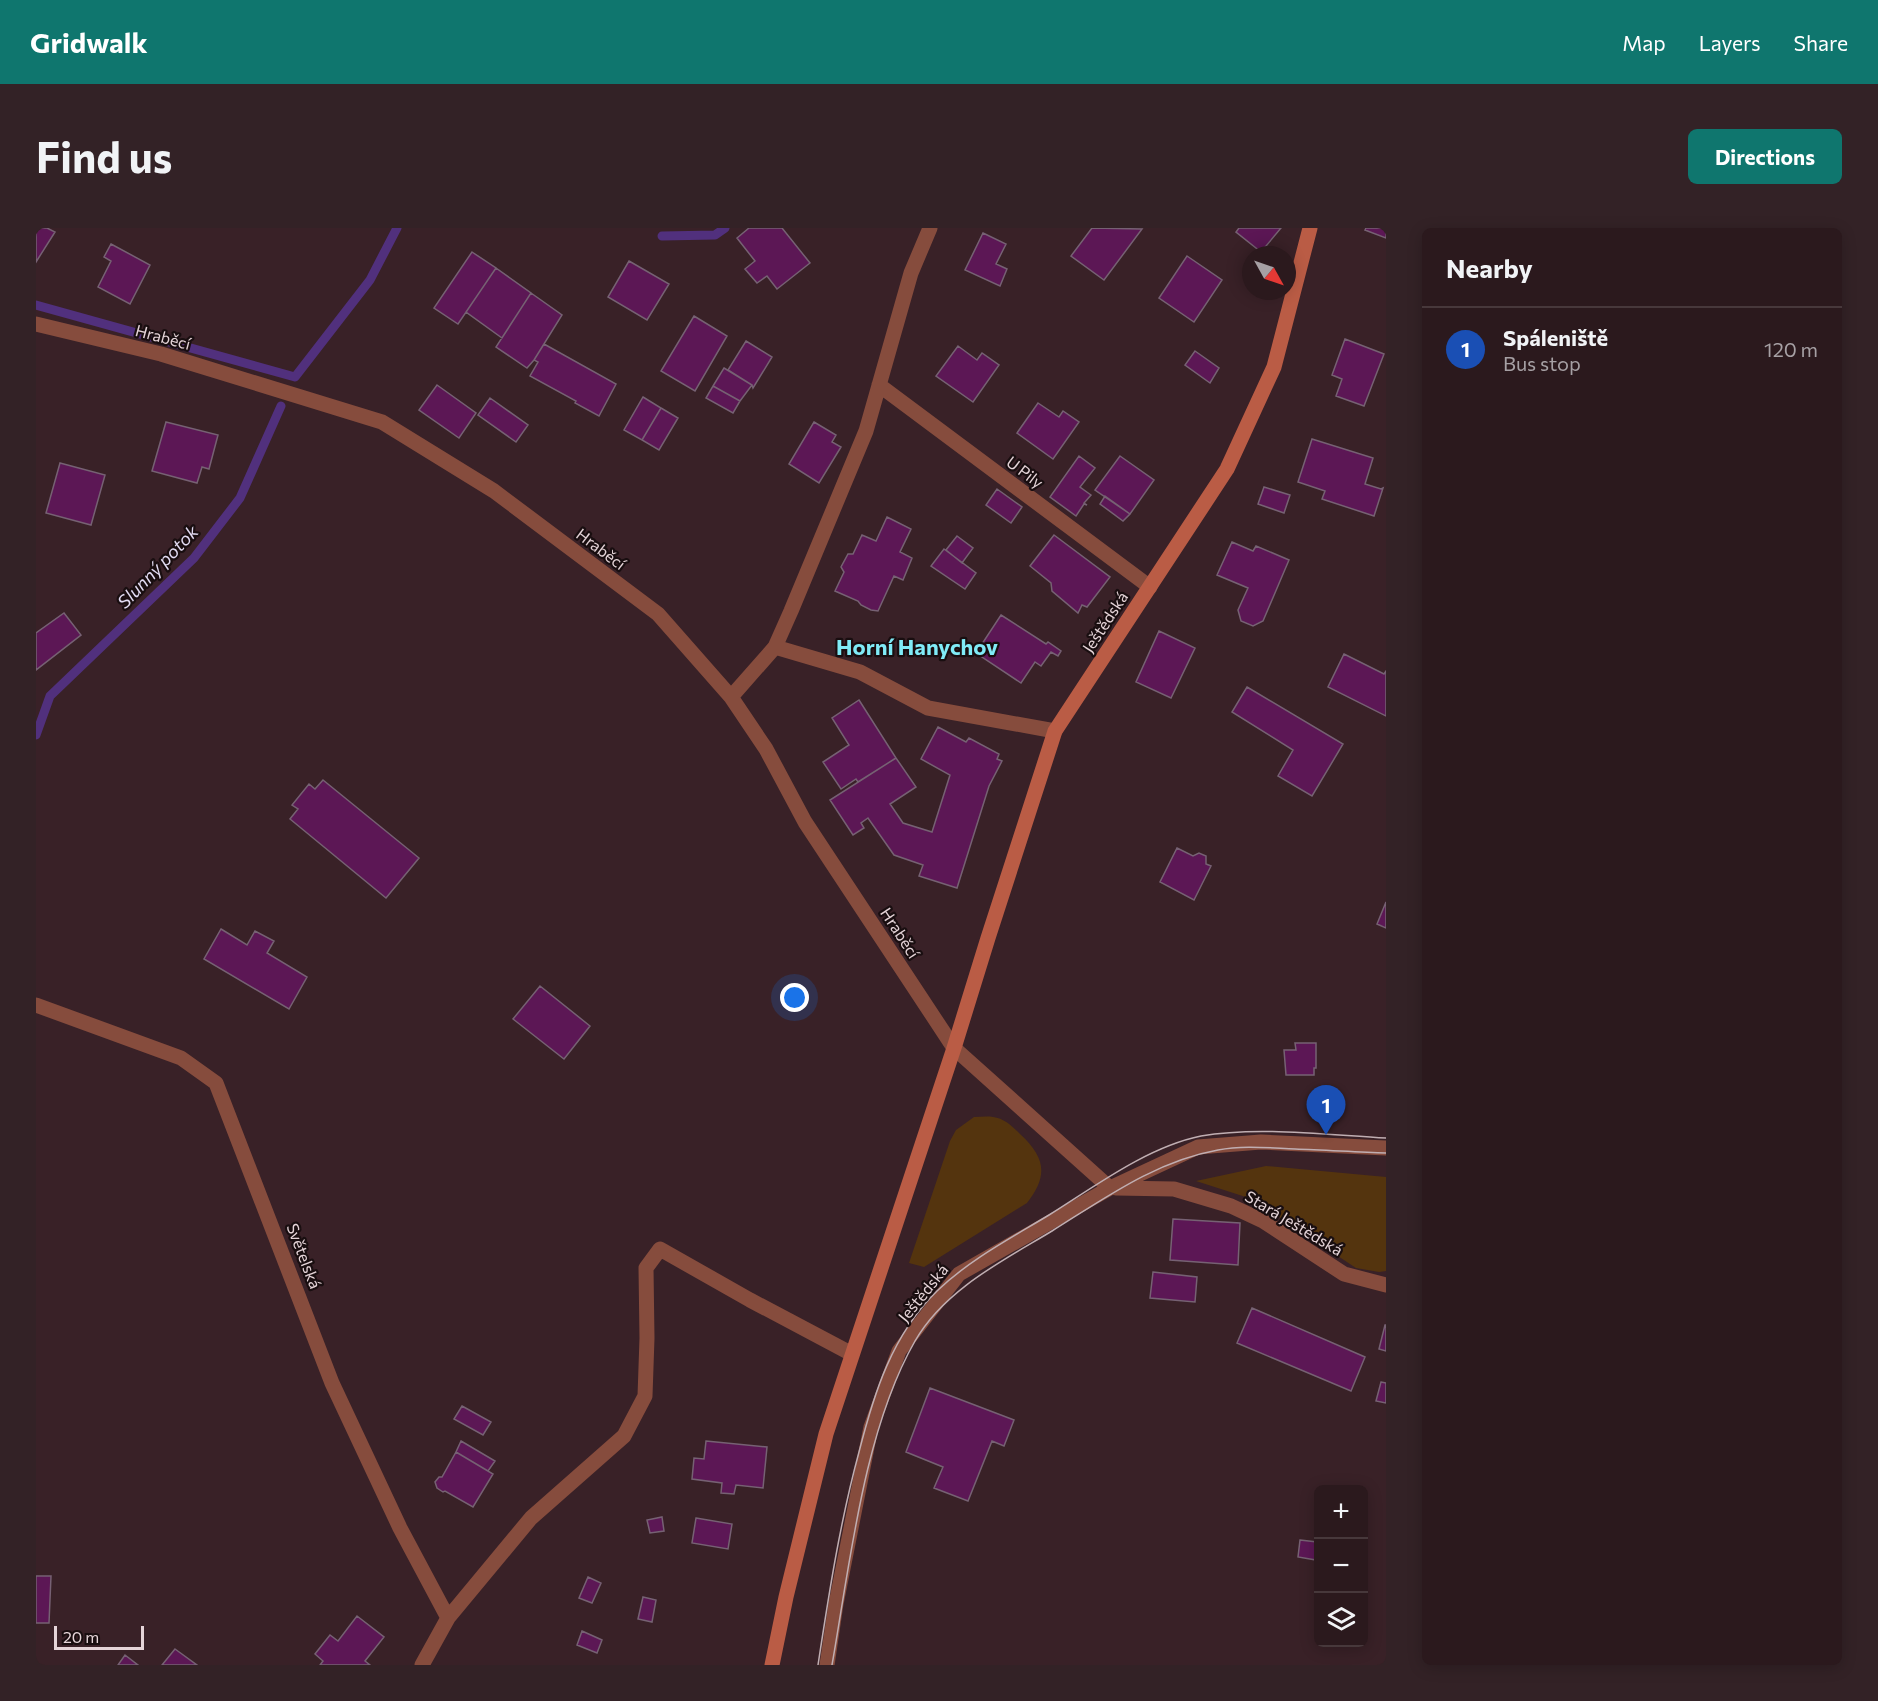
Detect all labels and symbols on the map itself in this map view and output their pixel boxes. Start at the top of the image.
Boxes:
north arrow [1242,246,1296,300]
street label: Hraběcí [133,320,194,353]
street label: U Pily [1003,452,1047,492]
water label: Slunný potok [112,519,203,612]
street label: Hraběcí [573,524,630,574]
street label: Ještědská [1078,588,1131,656]
district label: Horní Hanychov [836,633,998,660]
street label: Hraběcí [877,904,924,962]
your location [780,983,809,1012]
pin: 1 [1306,1086,1346,1135]
street label: Stará Ještědská [1242,1186,1346,1259]
street label: Světelská [283,1220,326,1291]
street label: Ještědská [894,1260,952,1325]
scale bar [54,1623,144,1650]

